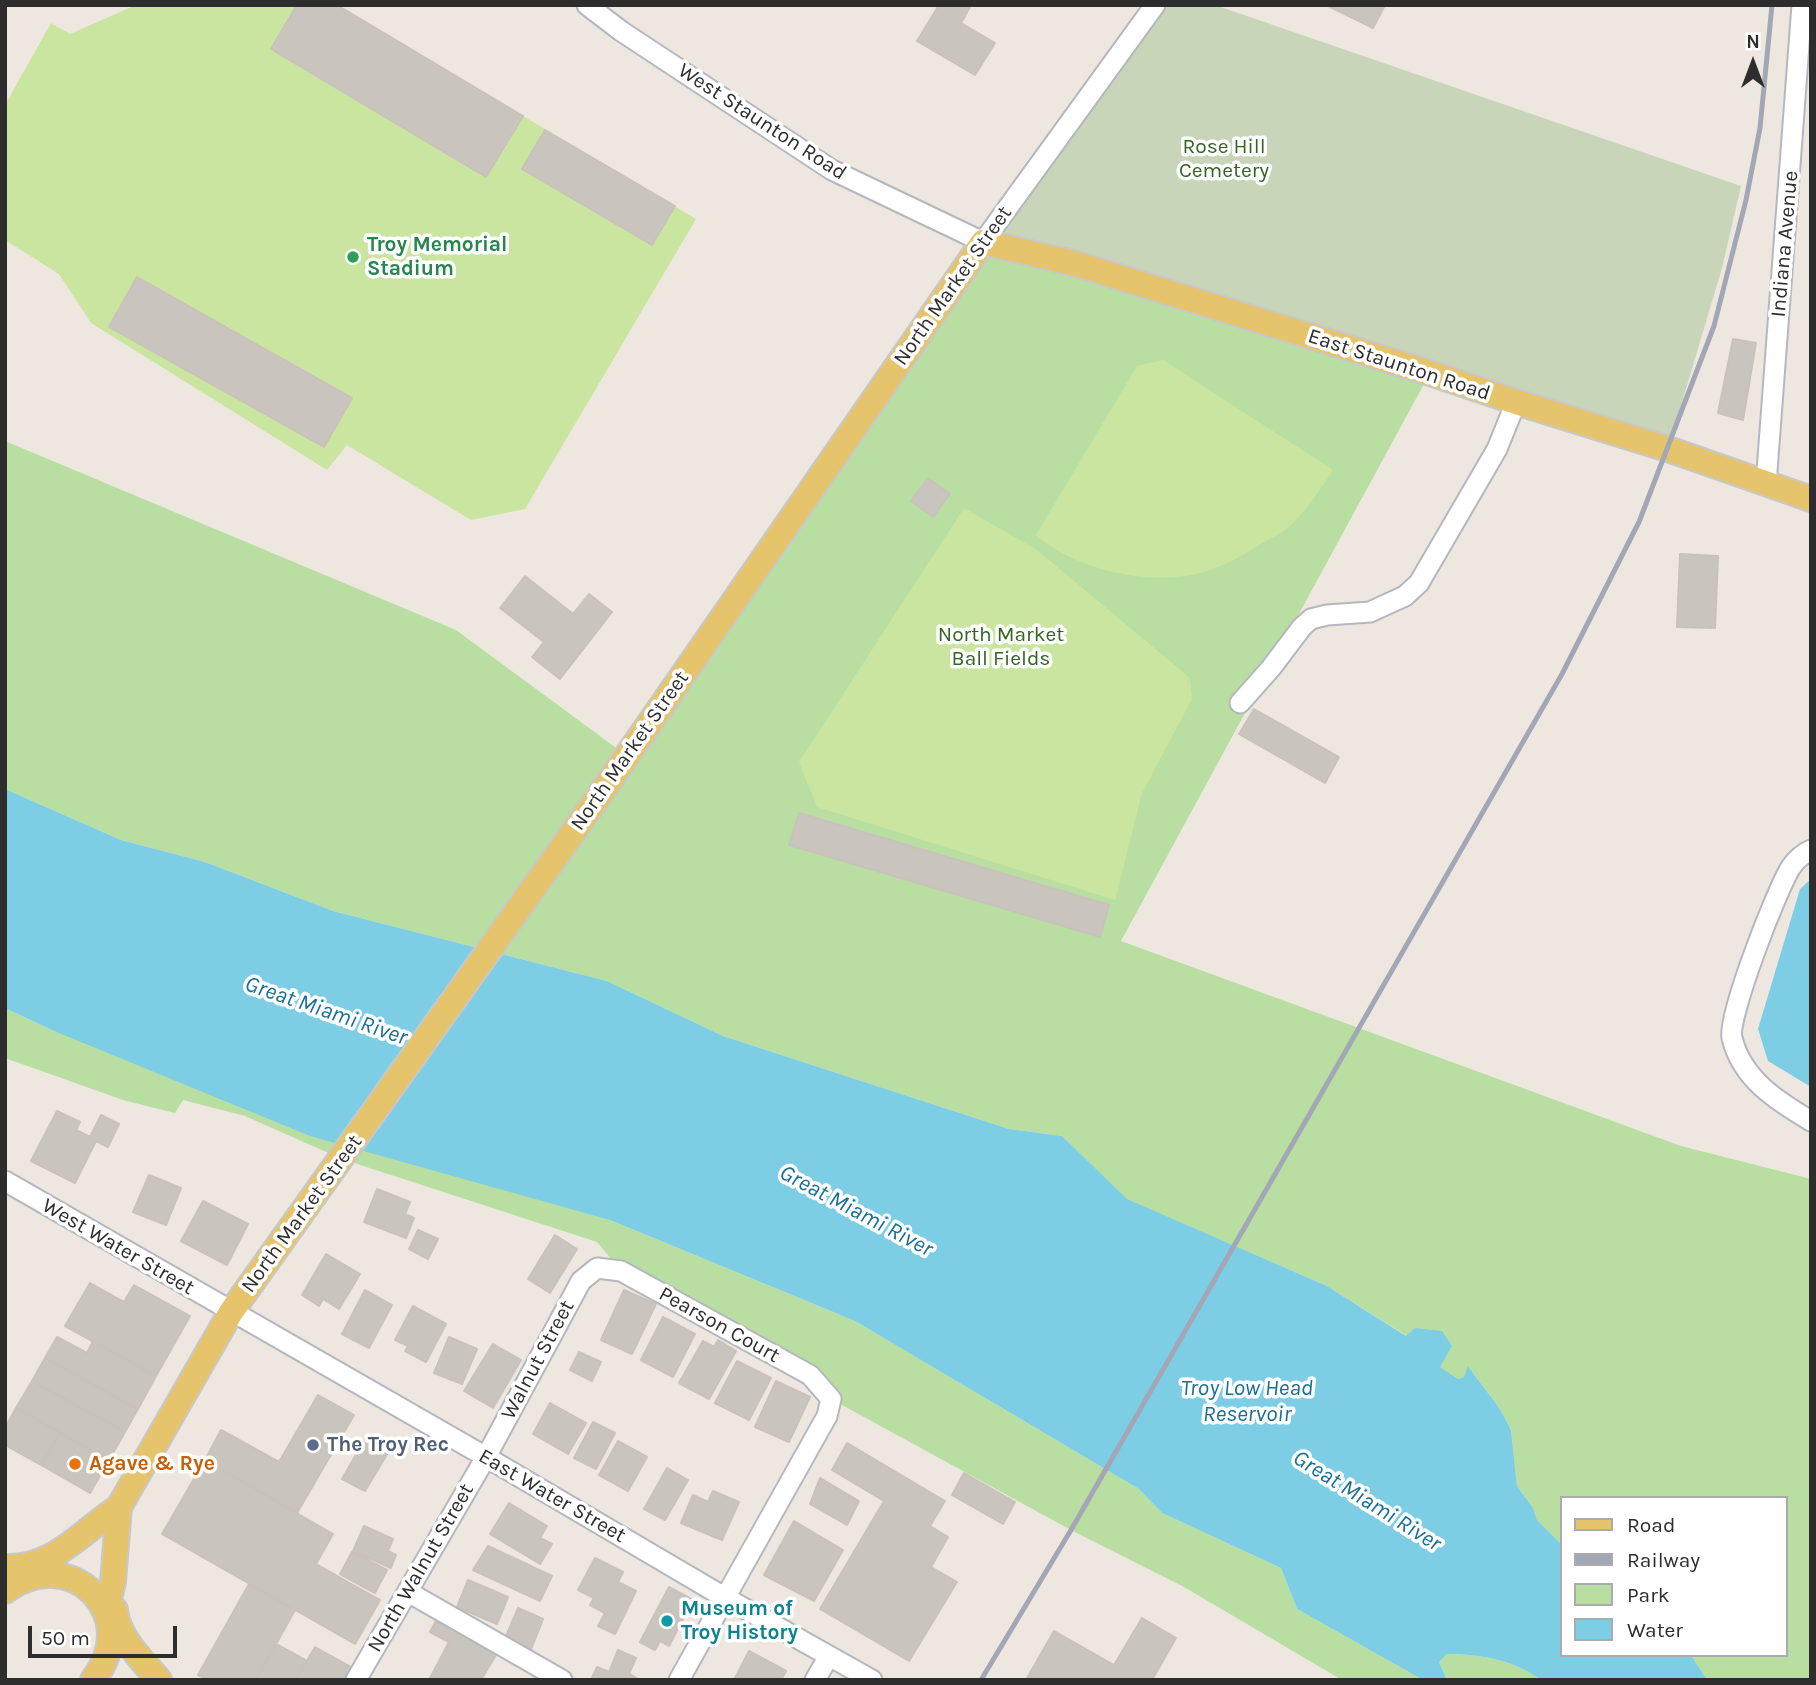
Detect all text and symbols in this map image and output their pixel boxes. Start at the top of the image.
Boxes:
north arrow [1718,28,1788,98]
text: N [1746,31,1760,53]
street label: West Staunton Road [673,58,851,186]
park label: Rose Hill Cemetery [1179,134,1269,184]
street label: Indiana Avenue [1766,170,1804,318]
street label: North Market Street [888,201,1018,371]
place label: Troy Memorial Stadium [367,232,508,282]
marker: Troy Memorial Stadium [345,249,361,265]
street label: East Staunton Road [1305,324,1493,406]
park label: North Market Ball Fields [938,622,1064,672]
street label: North Market Street [565,666,695,836]
water label: Great Miami River [241,970,411,1052]
street label: North Market Street [236,1130,368,1298]
water label: Great Miami River [775,1159,937,1263]
street label: West Water Street [37,1193,199,1301]
street label: Pearson Court [654,1281,784,1369]
street label: Walnut Street [496,1296,580,1424]
water label: Troy Low Head Reservoir [1181,1374,1313,1428]
place label: The Troy Rec [327,1432,449,1458]
marker: The Troy Rec [305,1437,321,1453]
street label: East Water Street [474,1444,630,1548]
water label: Great Miami River [1288,1444,1446,1558]
place label: Agave & Rye [89,1451,215,1477]
marker: Agave & Rye [67,1456,83,1472]
street label: North Walnut Street [362,1479,480,1657]
legend [1560,1496,1788,1657]
text: Road [1627,1513,1675,1537]
text: Railway [1627,1548,1700,1572]
text: Park [1627,1583,1670,1607]
place label: Museum of Troy History [681,1596,798,1646]
scale bar [32,1612,180,1656]
marker: Museum of Troy History [659,1613,675,1629]
text: Water [1627,1618,1683,1642]
text: 50 m [41,1626,90,1650]

